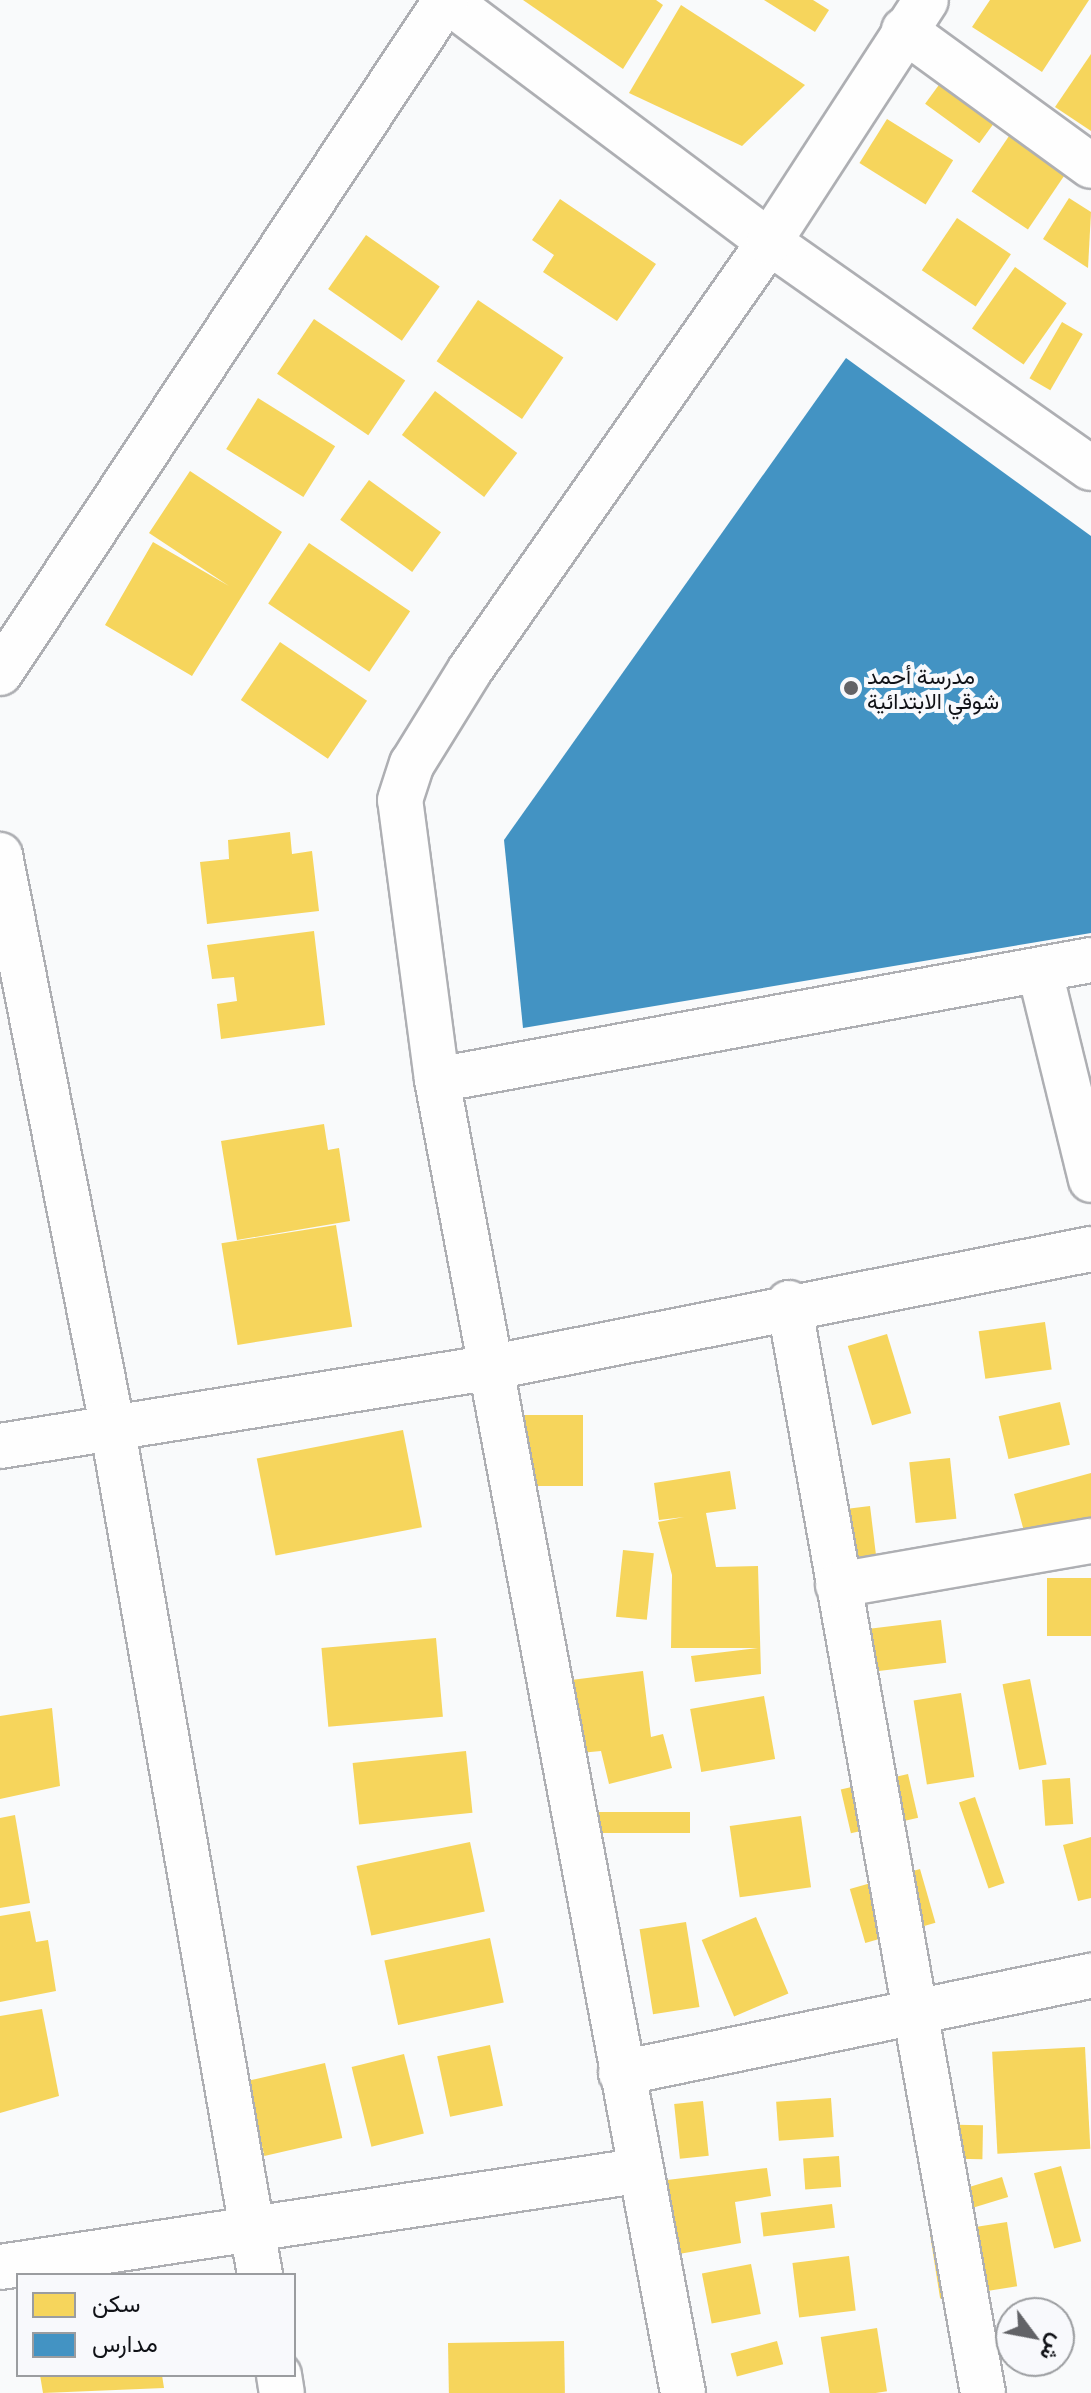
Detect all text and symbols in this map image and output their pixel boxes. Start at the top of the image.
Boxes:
place label: مدرسة أحمد شوقي الابتدائية [867,662,999,714]
marker: مدرسة أحمد شوقي الابتدائية [842,679,860,697]
legend [16,2273,296,2377]
text: سكن [92,2286,141,2319]
north arrow [995,2297,1075,2377]
text: مدارس [92,2326,158,2359]
text: ش [1034,2329,1073,2368]

